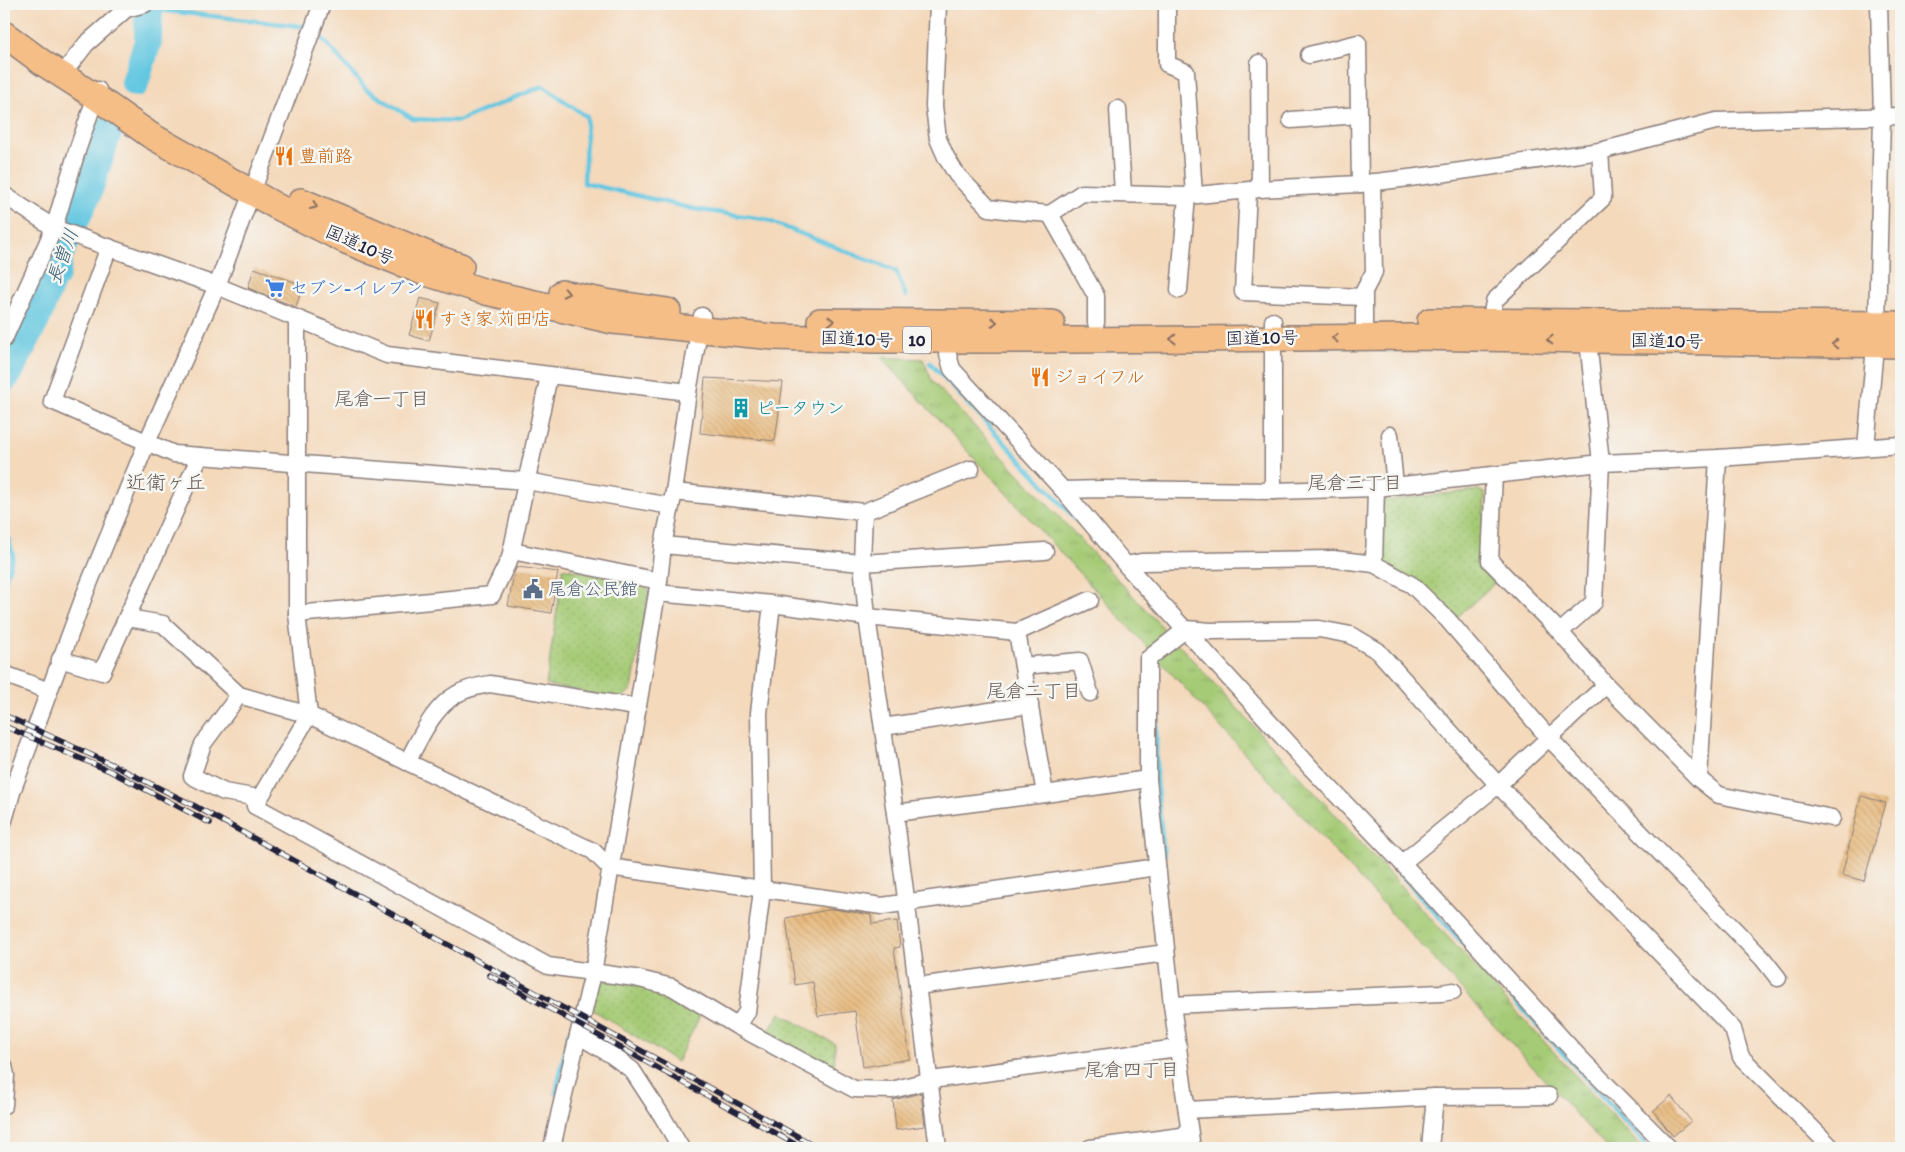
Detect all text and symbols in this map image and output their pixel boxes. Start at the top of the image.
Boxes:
restaurant icon: 豊前路 [273,145,295,167]
place label: 豊前路 [299,145,353,167]
one-way arrow [309,200,318,211]
street label: 国道10号 [322,220,398,270]
water label: 長曽川 [42,225,83,287]
supermarket icon: セブン-イレブン [264,277,286,299]
place label: セブン-イレブン [290,277,423,299]
one-way arrow [561,288,570,298]
restaurant icon: すき家 苅田店 [413,308,435,330]
place label: すき家 苅田店 [439,308,551,330]
one-way arrow [828,316,835,326]
one-way arrow [990,317,998,328]
road number: 10 [903,326,931,354]
street label: 国道10号 [1225,326,1299,350]
street label: 国道10号 [820,327,894,351]
street label: 国道10号 [1630,329,1704,353]
one-way arrow [1331,332,1339,343]
one-way arrow [1168,334,1176,344]
one-way arrow [1546,335,1554,345]
one-way arrow [1831,339,1839,350]
restaurant icon: ジョイフル [1029,366,1051,388]
place label: ジョイフル [1055,366,1144,388]
district label: 尾倉一丁目 [334,387,430,410]
building icon: ピータウン [730,397,752,419]
place label: ピータウン [756,397,845,419]
district label: 近衛ヶ丘 [126,470,206,494]
district label: 尾倉三丁目 [1307,471,1403,494]
public building icon: 尾倉公民館 [522,578,544,600]
place label: 尾倉公民館 [548,578,638,600]
district label: 尾倉二丁目 [986,679,1082,702]
district label: 尾倉四丁目 [1084,1058,1180,1081]

